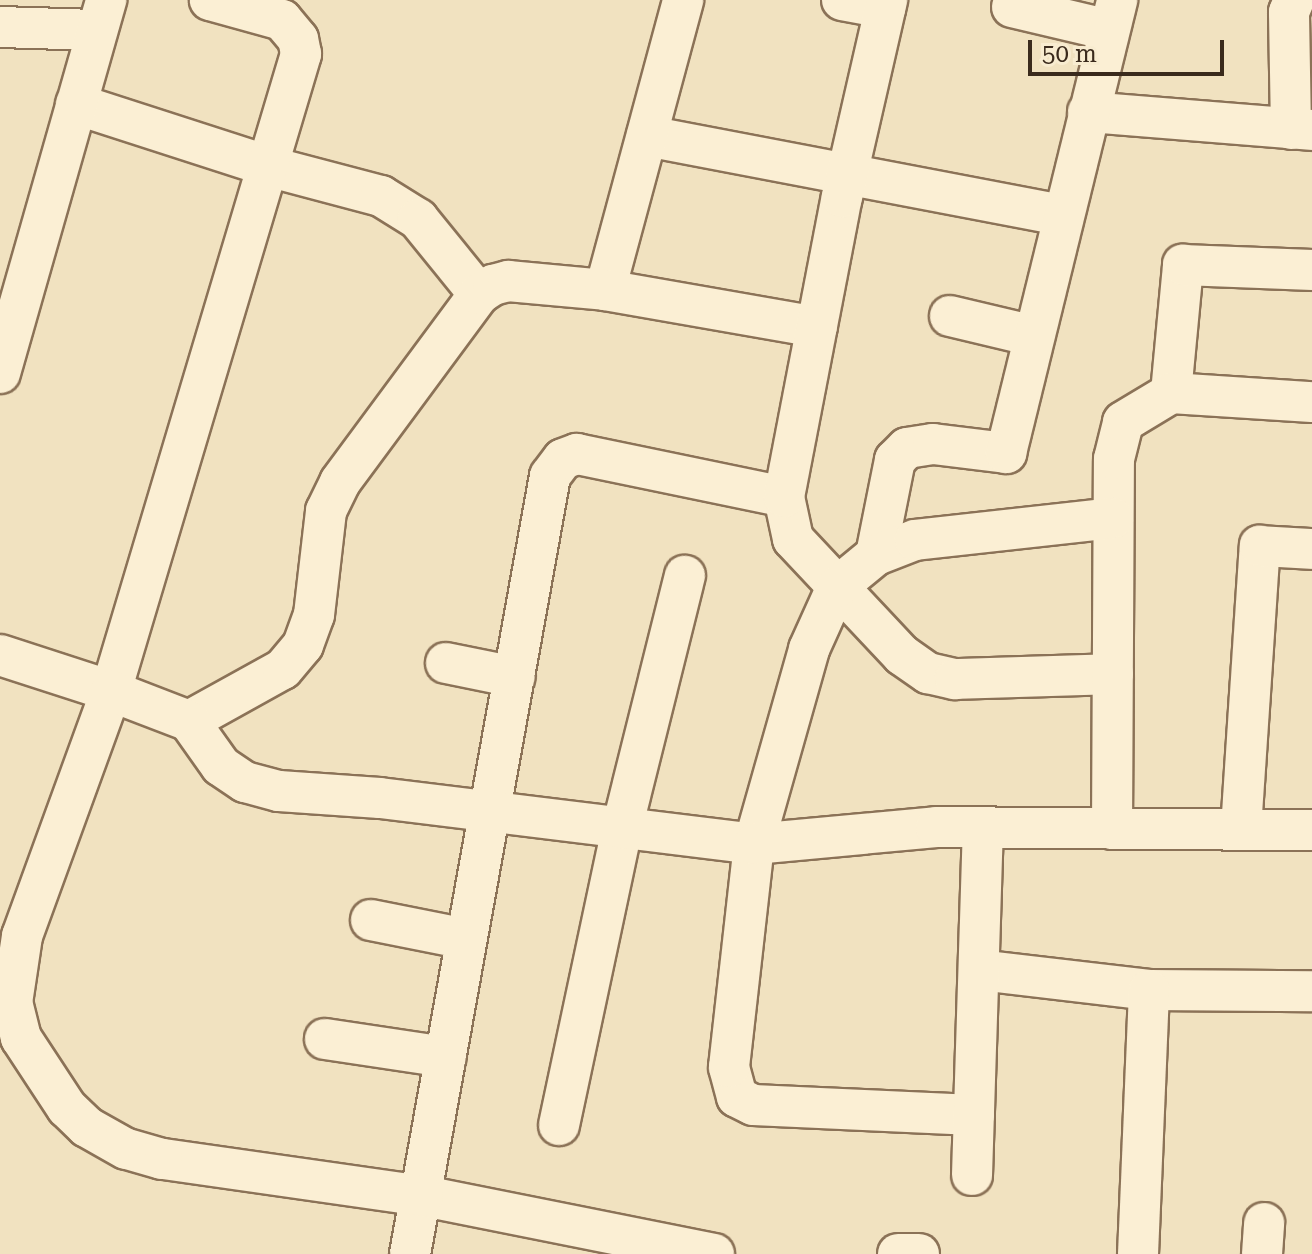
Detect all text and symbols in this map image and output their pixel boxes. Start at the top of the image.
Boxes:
scale bar [1032,24,1228,74]
text: 50 m [1042,40,1097,68]

